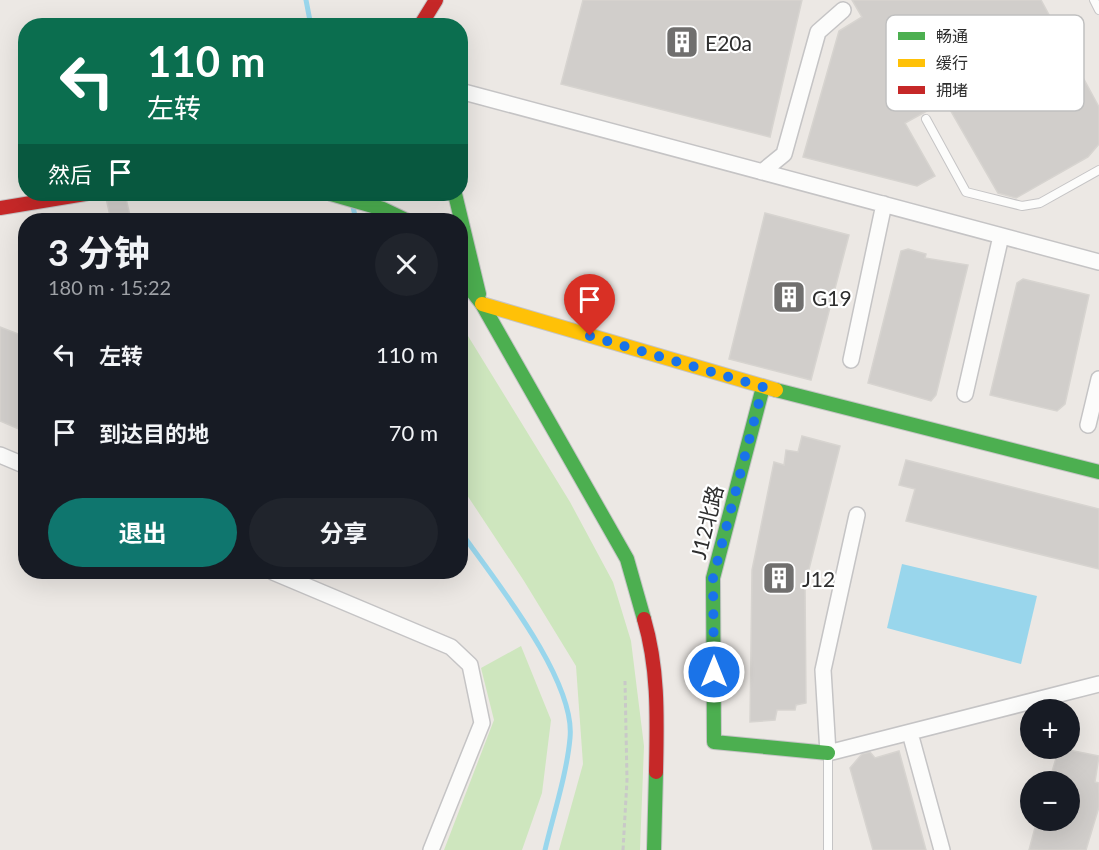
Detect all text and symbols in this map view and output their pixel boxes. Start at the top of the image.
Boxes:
legend [886,15,1084,111]
building icon: E20a [664,24,700,60]
text: 畅通 [936,26,968,45]
place label: E20a [705,30,752,55]
text: 110 m [147,36,265,86]
icon: left [48,42,126,120]
text: 缓行 [936,53,968,72]
text: 拥堵 [936,80,968,99]
text: 左转 [147,91,201,124]
icon: arrive [104,156,137,189]
text: 然后 [48,161,92,188]
text: 3 分钟 [48,230,150,274]
button: close [375,233,438,296]
pin [564,274,615,336]
text: 180 m · 15:22 [48,275,171,299]
building icon: G19 [771,279,807,315]
icon: arrive [573,283,606,316]
place label: G19 [812,285,852,310]
icon: left [48,338,81,371]
text: 110 m [376,341,438,368]
text: 左转 [99,342,143,369]
icon: arrive [48,416,81,449]
text: 70 m [389,419,438,446]
text: 到达目的地 [99,420,209,447]
street label: J12北路 [685,482,727,562]
button: 退出 [48,498,237,567]
button: 分享 [249,498,438,567]
building icon: J12 [761,560,797,596]
place label: J12 [802,566,835,591]
position arrow [682,640,746,704]
map controls [1020,699,1080,831]
button: + [1020,699,1080,759]
button: − [1020,771,1080,831]

